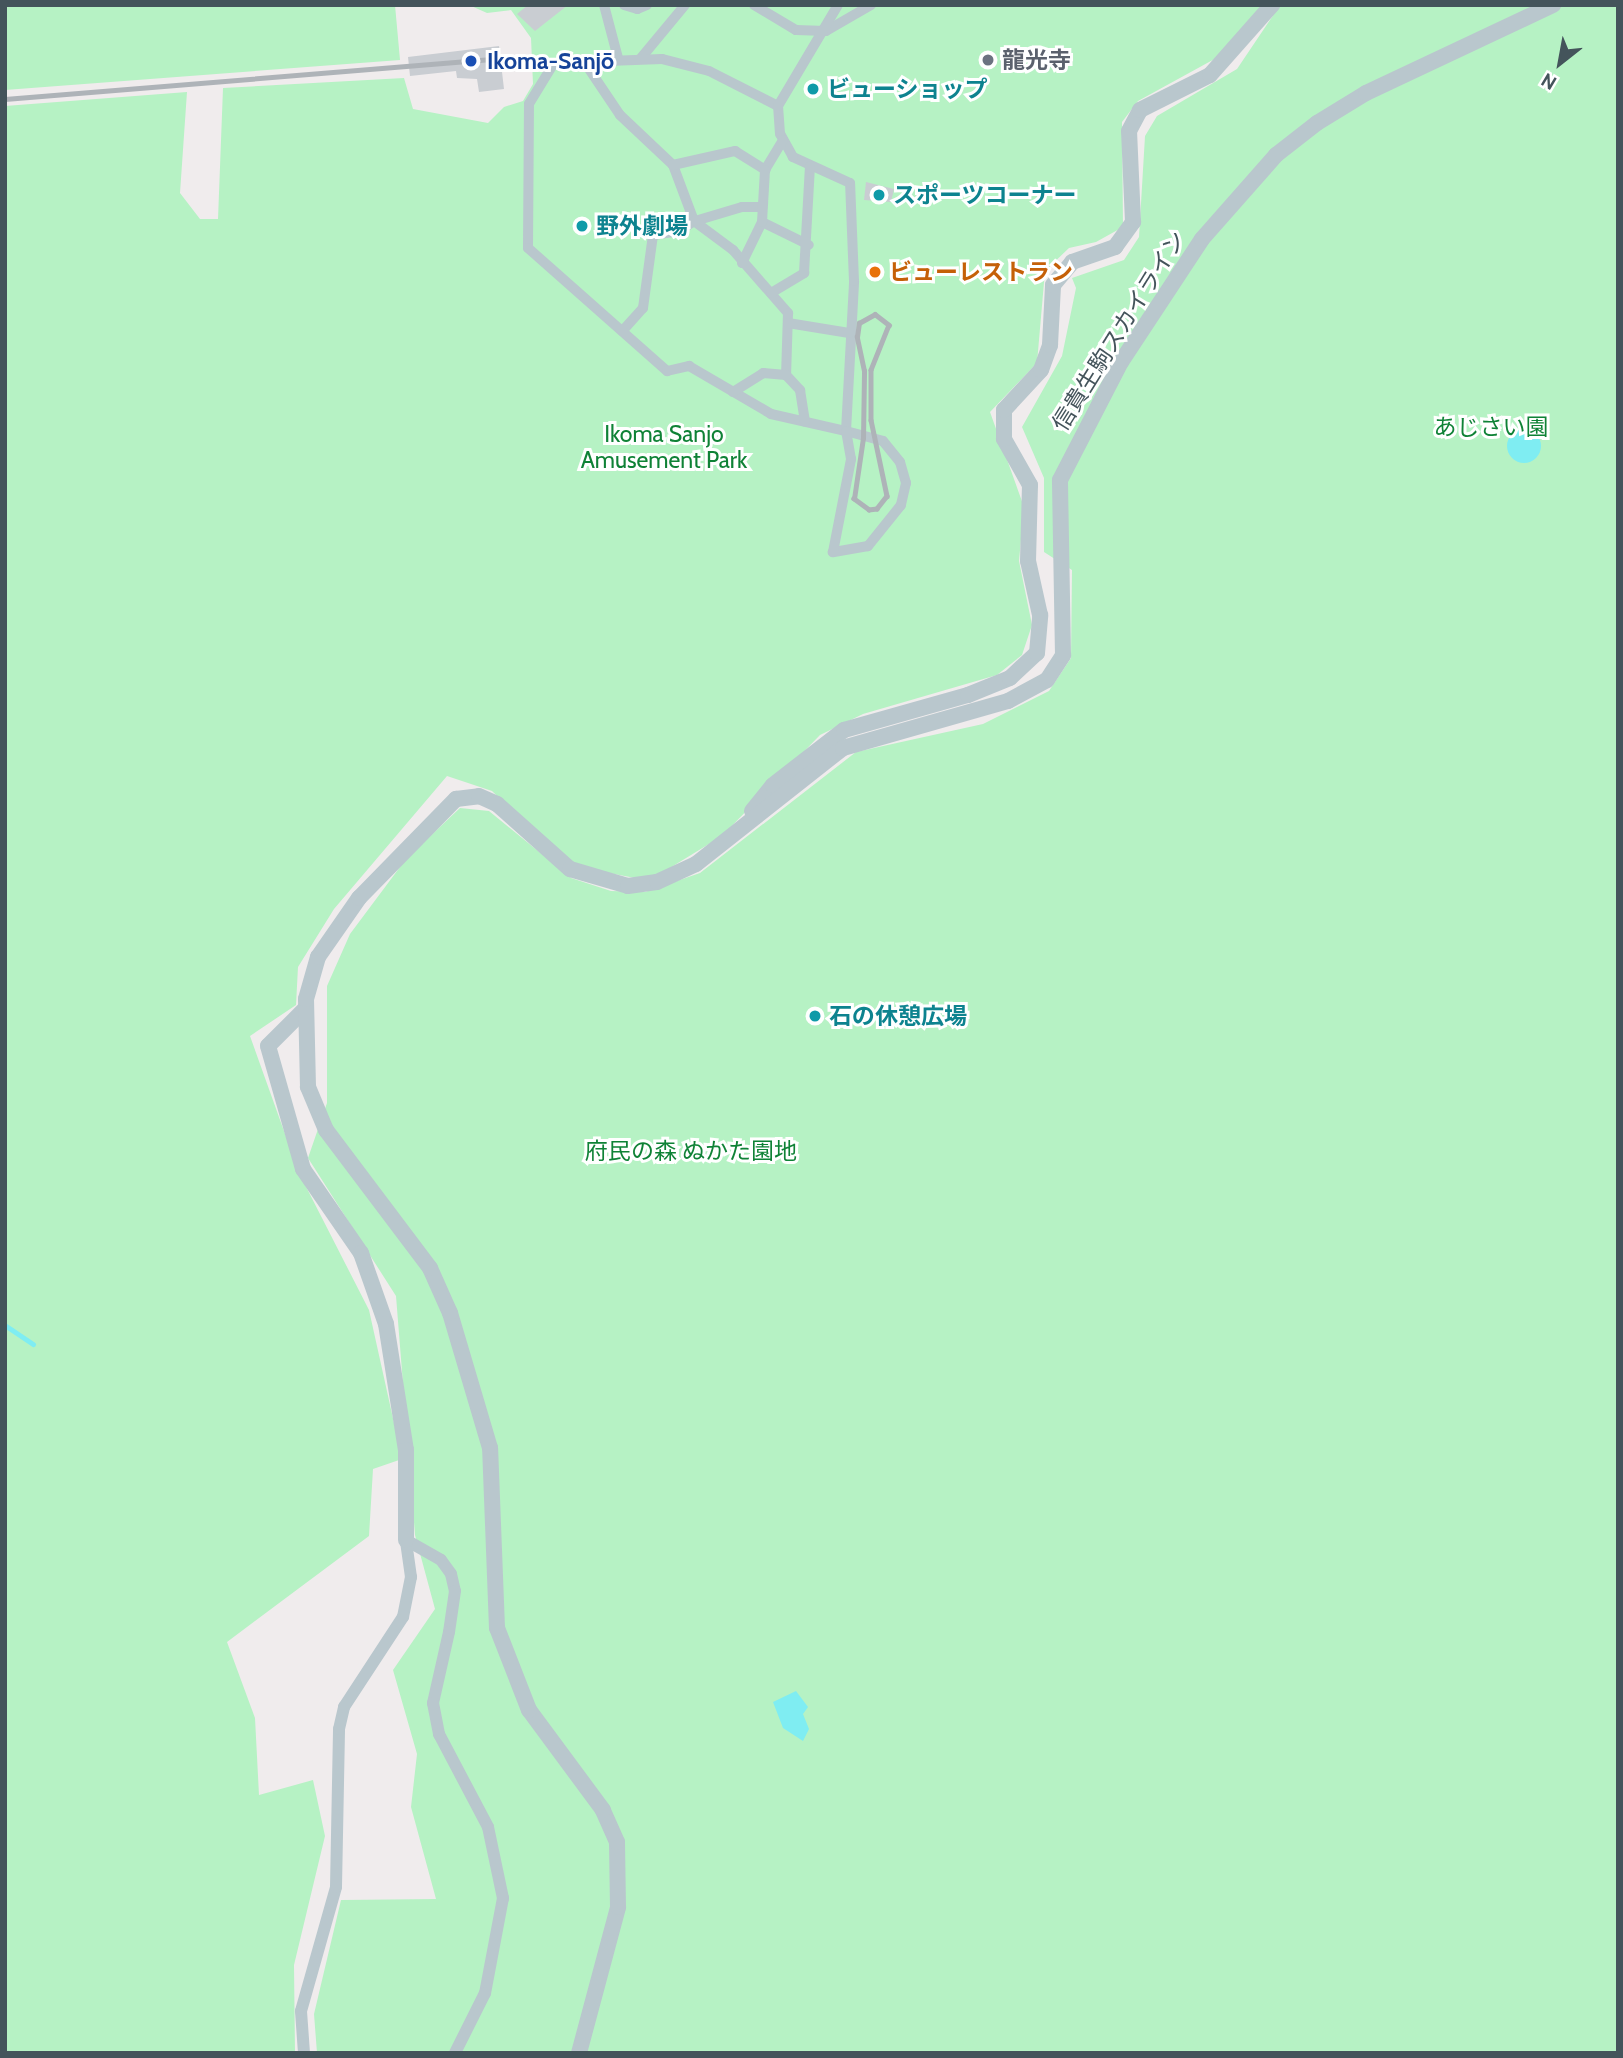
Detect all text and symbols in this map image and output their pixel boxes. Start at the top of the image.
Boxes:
north arrow [1525,28,1595,98]
place label: 龍光寺 [1002,46,1071,74]
place label: Ikoma-Sanjō [487,47,614,75]
marker: Ikoma-Sanjō [461,51,481,71]
marker: 龍光寺 [980,52,996,68]
text: N [1537,68,1561,95]
place label: ビューショップ [827,75,988,103]
marker: ビューショップ [805,81,821,97]
place label: スポーツコーナー [893,181,1077,209]
marker: スポーツコーナー [871,187,887,203]
place label: 野外劇場 [596,212,688,240]
marker: 野外劇場 [574,218,590,234]
street label: 信貴生駒スカイライン [1046,226,1192,436]
place label: ビューレストラン [889,258,1073,286]
marker: ビューレストラン [867,264,883,280]
park label: あじさい園 [1434,413,1548,441]
park label: Ikoma Sanjo Amusement Park [581,420,747,474]
place label: 石の休憩広場 [829,1002,967,1030]
marker: 石の休憩広場 [807,1008,823,1024]
park label: 府民の森 ぬかた園地 [585,1137,797,1165]

